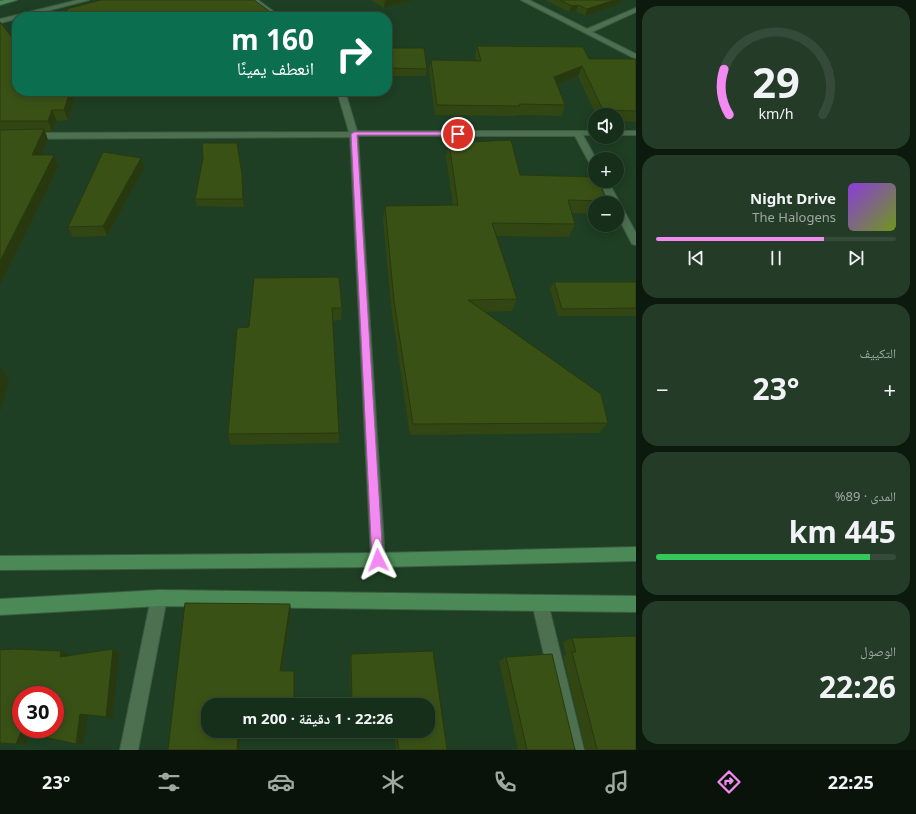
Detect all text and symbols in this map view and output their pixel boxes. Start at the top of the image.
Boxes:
text: 160 m [231,20,314,58]
icon: right [328,28,380,80]
text: 29 [752,54,800,110]
text: انعطف يمينًا [237,56,314,80]
text: km/h [758,104,794,123]
map controls [588,108,624,232]
button: sound [588,108,624,144]
pin [441,117,475,151]
icon: arrive [447,123,469,145]
button: + [588,152,624,188]
text: Night Drive [750,188,836,208]
button: − [588,196,624,232]
text: The Halogens [752,208,836,226]
icon: previous [685,247,707,269]
icon: pause [765,247,787,269]
icon: next [845,247,867,269]
text: التكييف [860,344,896,362]
text: 23° [752,368,800,409]
text: − [656,374,669,404]
text: + [883,374,896,404]
text: المدى · 89% [835,487,896,505]
text: 445 km [789,511,896,552]
position arrow [357,539,399,581]
text: الوصول [860,642,896,660]
text: 22:26 [819,666,896,707]
speed limit sign: 30 [12,686,64,738]
text: 22:26 · 1 دقيقة · 200 m [243,708,393,728]
icon: filters [155,768,183,796]
icon: car [267,768,295,796]
icon: climate [379,768,407,796]
icon: phone [491,768,519,796]
icon: music [603,768,631,796]
icon: directions [715,768,743,796]
text: 23° [42,770,70,794]
text: 22:25 [828,770,874,794]

